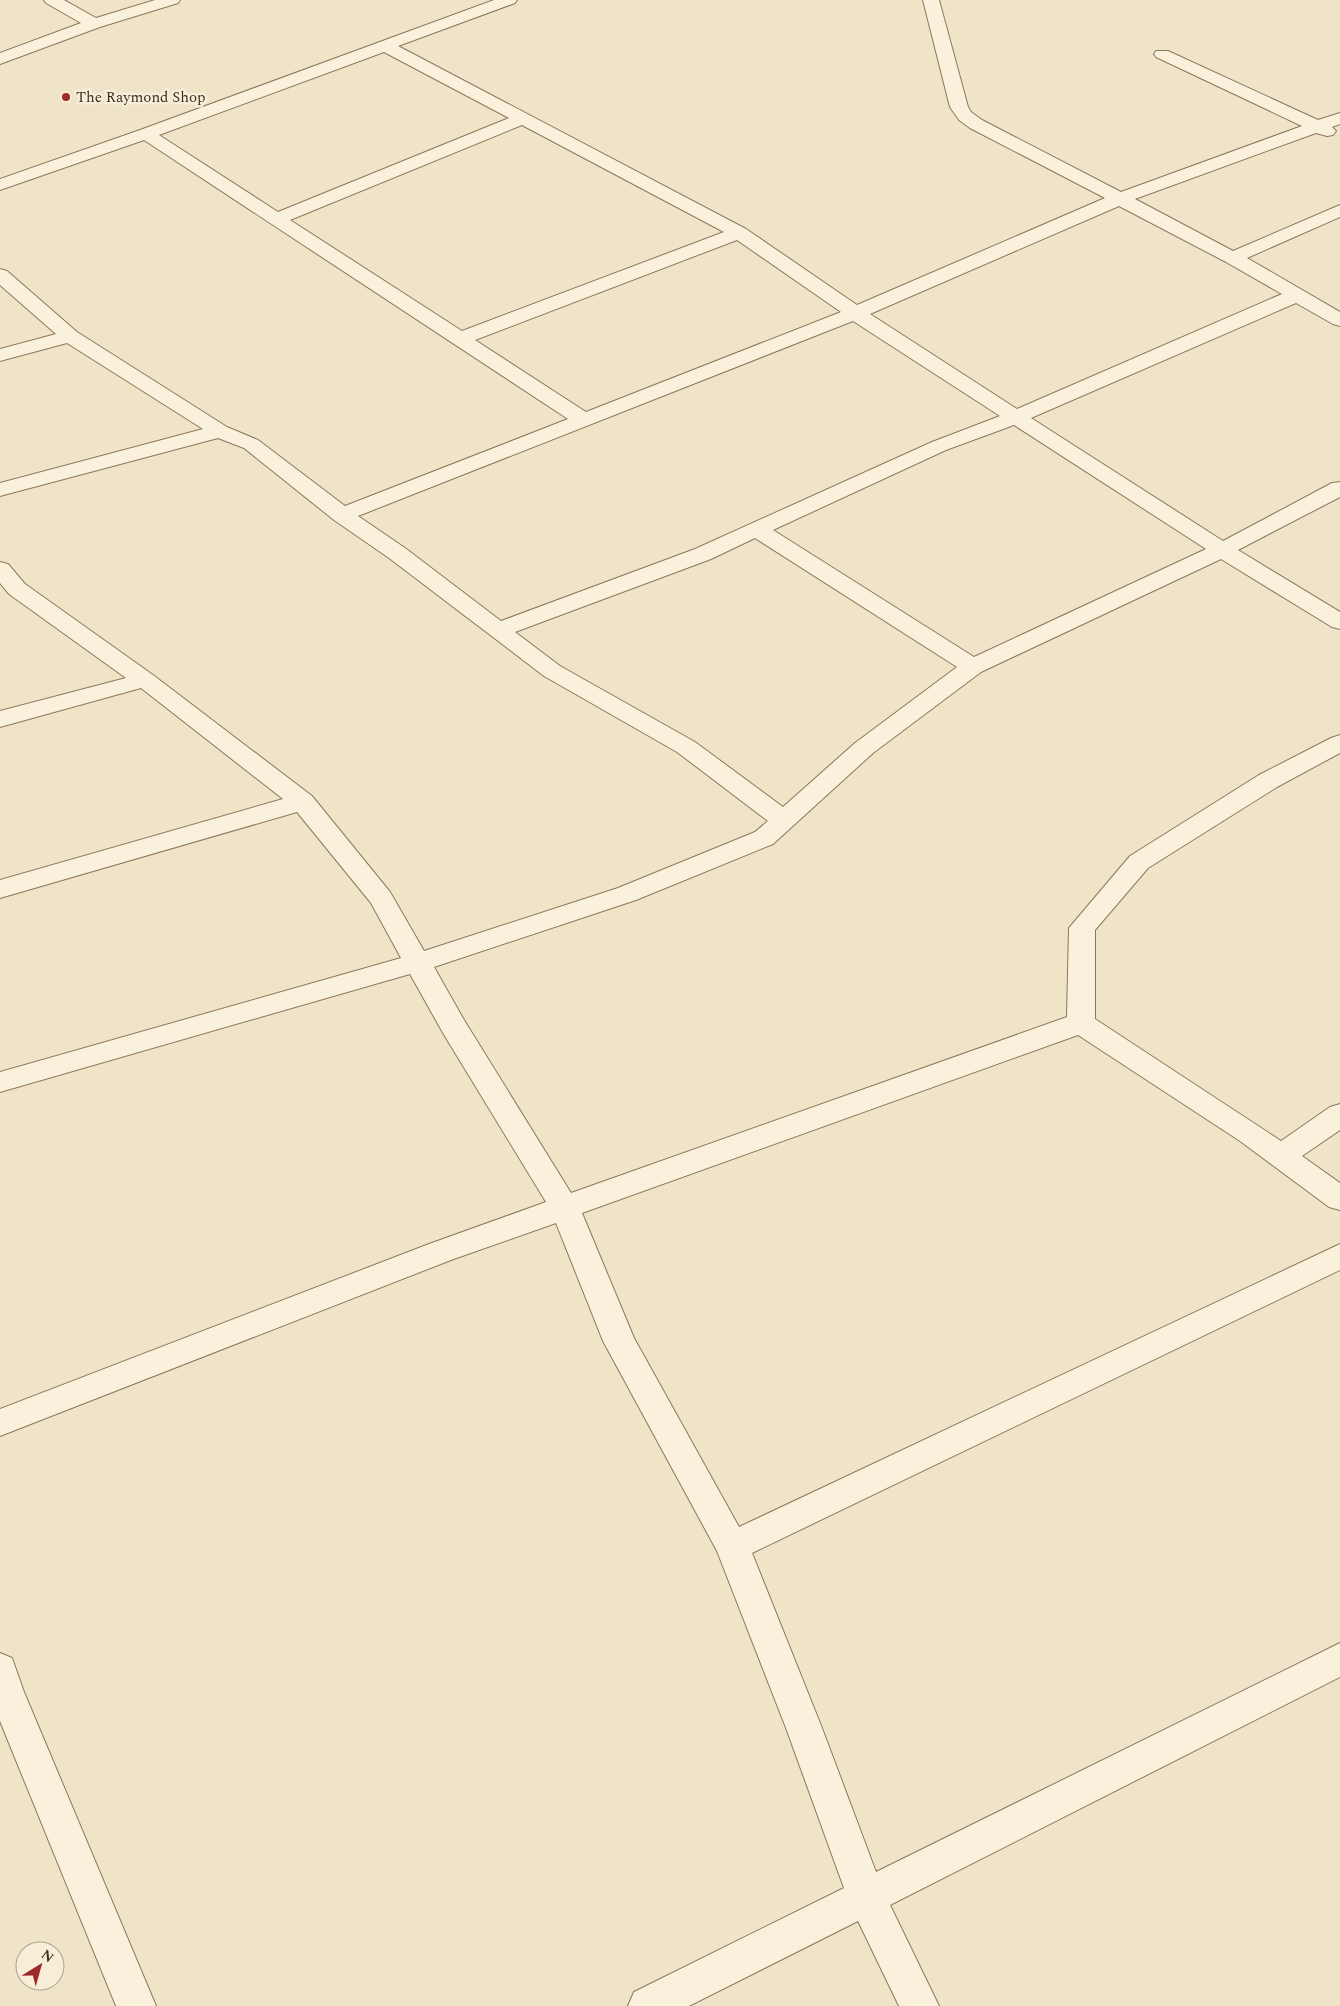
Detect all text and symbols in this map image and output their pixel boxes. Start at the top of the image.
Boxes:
place label: The Raymond Shop [76,86,206,109]
marker: The Raymond Shop [60,91,72,103]
north arrow [15,1941,65,1991]
text: N [37,1944,58,1968]

